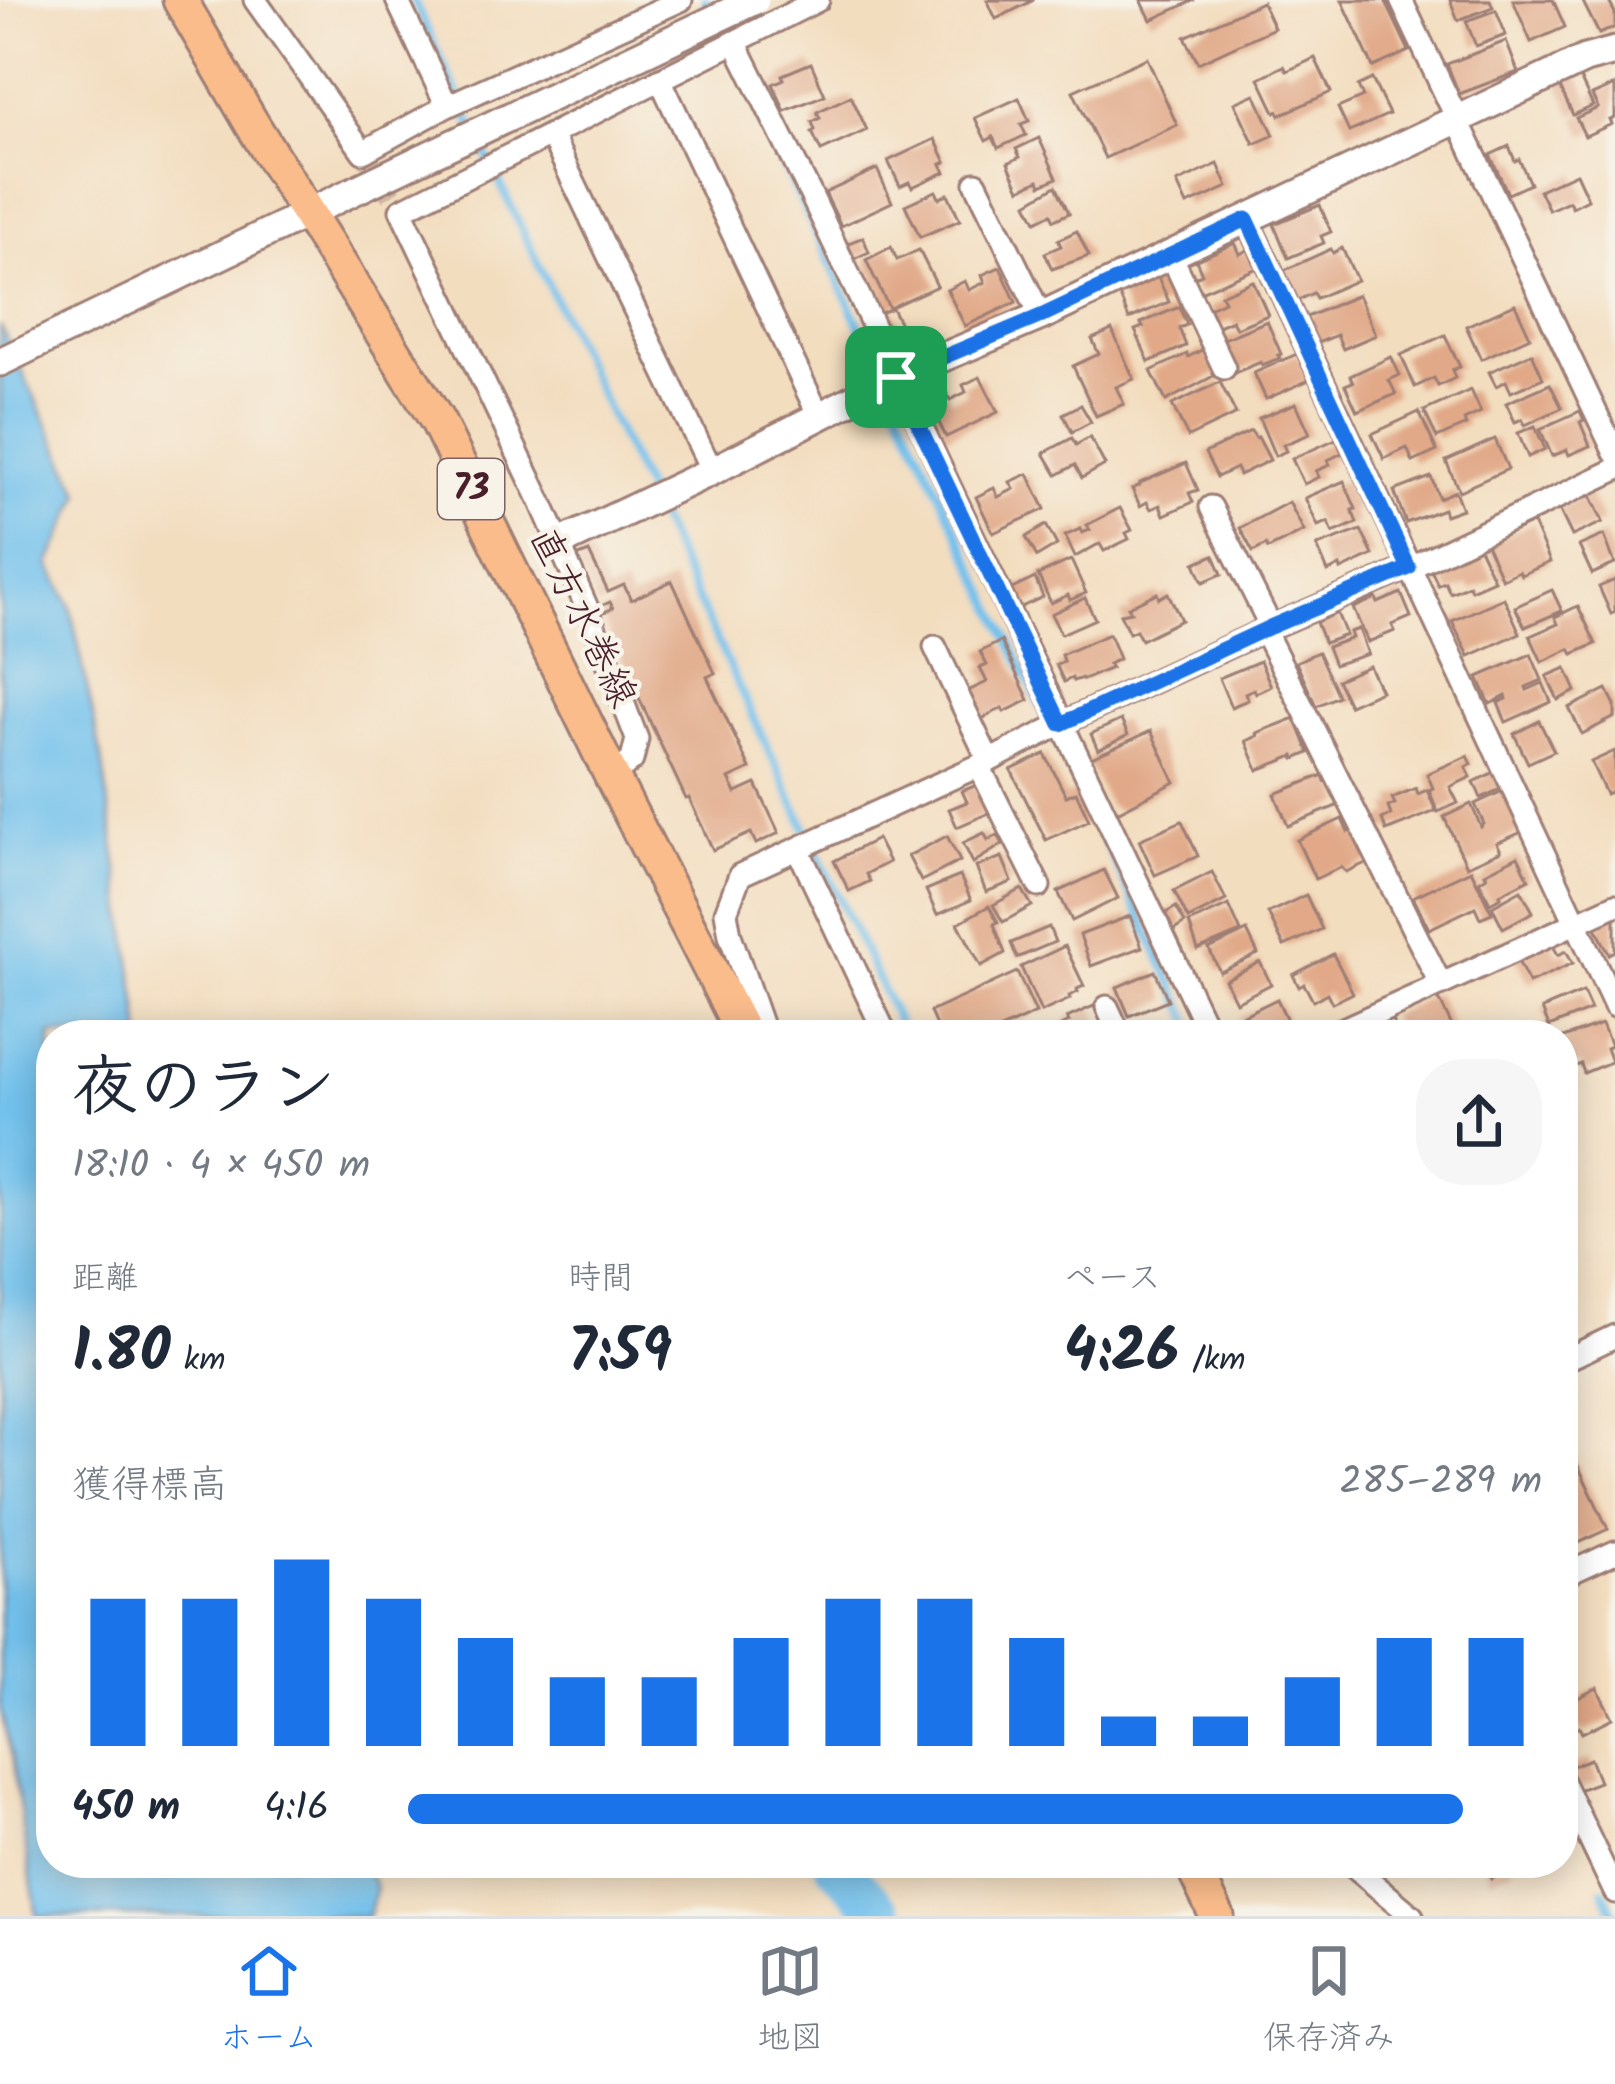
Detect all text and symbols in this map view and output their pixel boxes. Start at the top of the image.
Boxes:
pin [845,326,947,428]
icon: arrive [863,344,929,410]
road number: 73 [438,459,504,519]
street label: 直方水巻線 [510,517,652,719]
text: 夜のラン [72,1038,336,1143]
button: share [1416,1059,1542,1185]
text: 18:10 · 4 × 450 m [72,1136,370,1198]
text: 距離 [72,1253,138,1306]
text: 時間 [568,1253,634,1306]
text: ペース [1064,1253,1161,1306]
text: 1.80 [72,1306,171,1402]
text: 7:59 [568,1306,672,1402]
text: 4:26 [1064,1306,1179,1402]
text: km [171,1335,226,1388]
text: /km [1179,1335,1246,1388]
text: 285–289 m [1339,1452,1542,1514]
text: 獲得標高 [72,1456,228,1518]
text: 450 m [72,1778,180,1840]
text: 4:16 [264,1778,329,1840]
tab: ホーム [220,1938,318,2066]
tab: 地図 [757,1938,823,2066]
tab: 保存済み [1263,1938,1395,2066]

